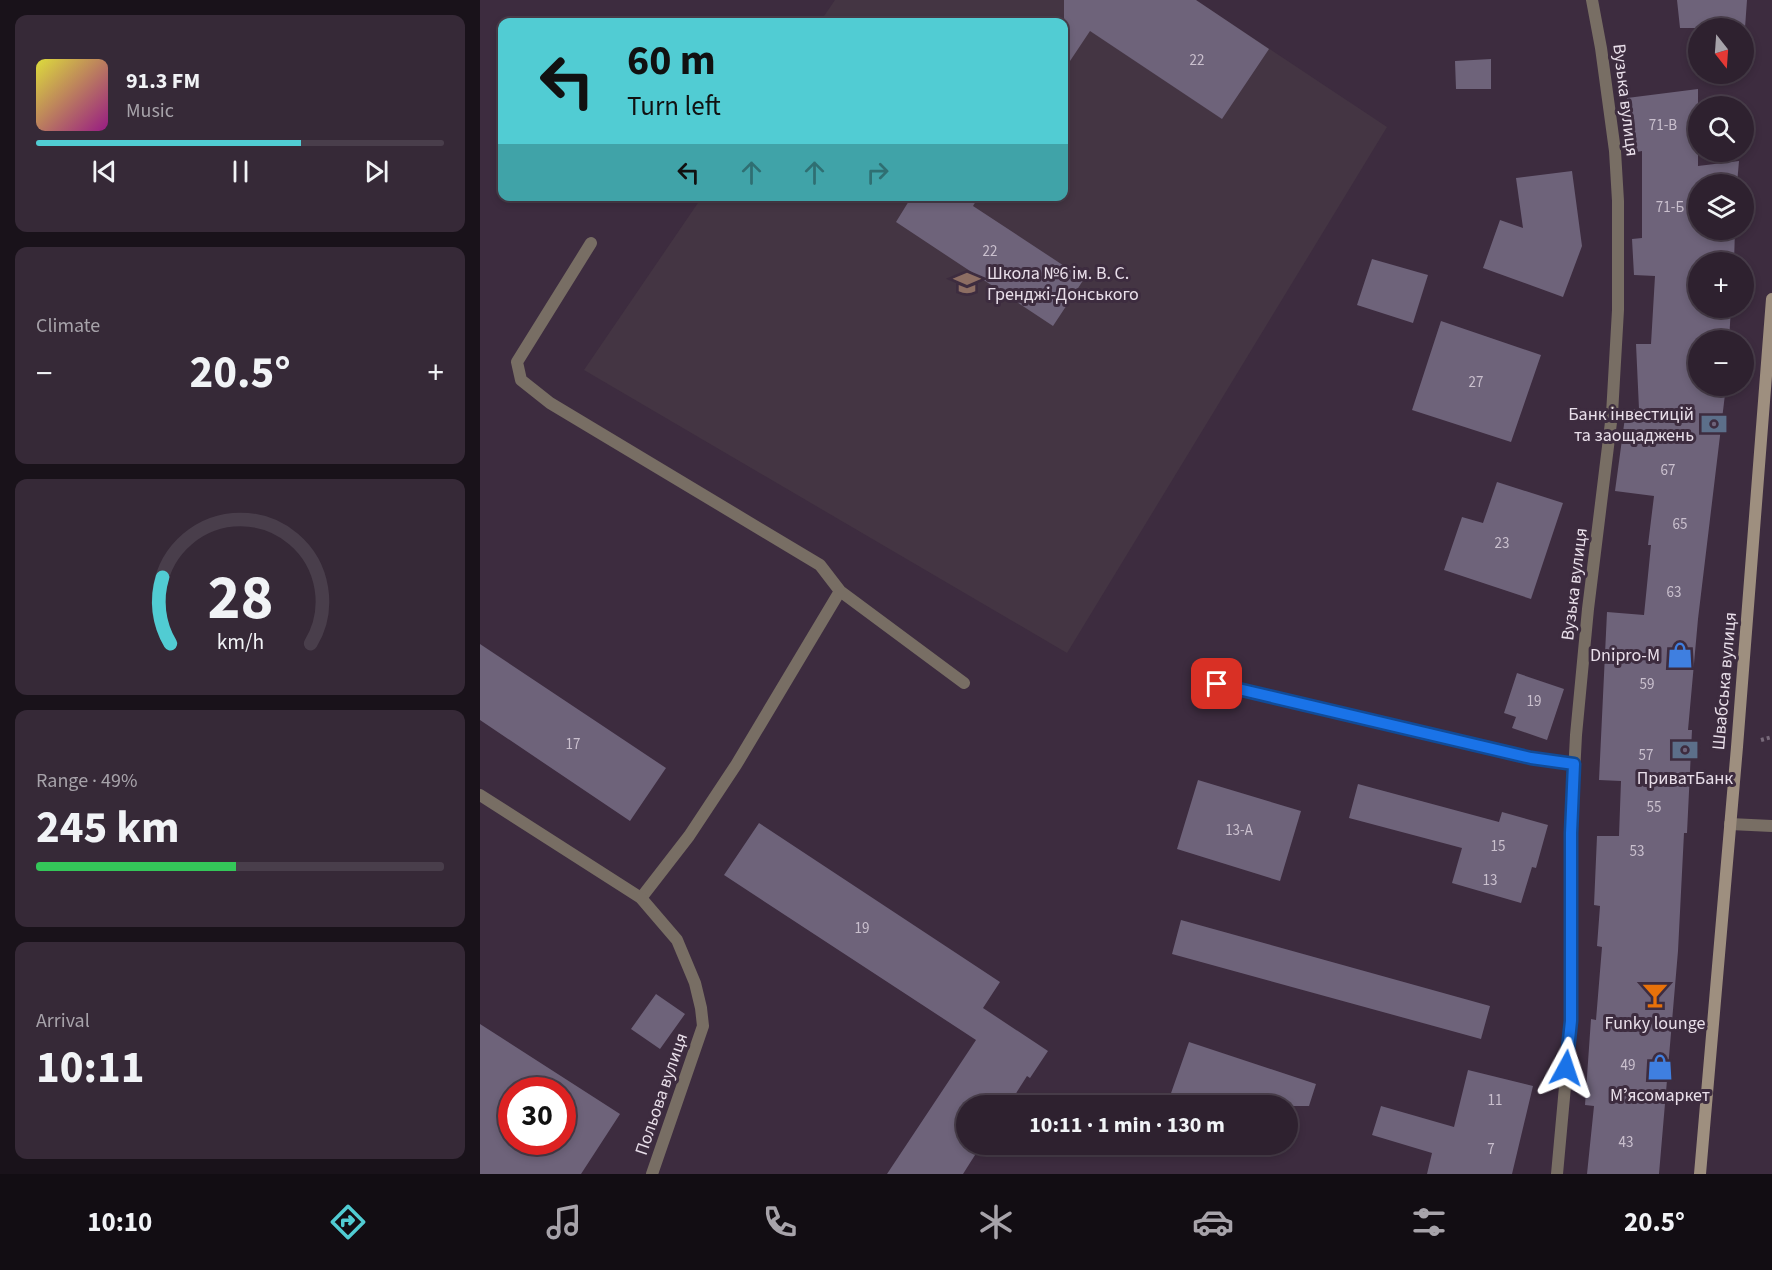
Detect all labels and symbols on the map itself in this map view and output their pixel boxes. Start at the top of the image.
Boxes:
north arrow [1688,18,1754,84]
street label: Вузька вулиця [1606,42,1645,158]
house number: 22 [1190,50,1204,71]
house number: 71-В [1649,115,1677,136]
house number: 71-Б [1656,197,1684,218]
house number: 22 [983,241,997,262]
place label: Школа №6 ім. В. С. Гренджі-Донського [987,261,1139,307]
school or university icon: Школа №6 ім. В. С. Гренджі-Донського [952,268,982,298]
house number: 27 [1469,372,1483,393]
place label: Банк інвестицій та заощаджень [1568,402,1694,448]
bank icon: Банк інвестицій та заощаджень [1699,409,1729,439]
house number: 67 [1661,460,1675,481]
house number: 65 [1673,514,1687,535]
street label: Вузька вулиця [1555,526,1594,642]
house number: 23 [1495,533,1509,554]
house number: 63 [1667,582,1681,603]
street label: Швабська вулиця [1706,611,1743,751]
shop icon: Dnipro-M [1665,640,1695,670]
place label: Dnipro-M [1590,643,1660,668]
pin [1191,658,1242,709]
house number: 59 [1640,674,1654,695]
house number: 19 [1527,691,1541,712]
house number: 17 [566,734,580,755]
bank icon: ПриватБанк [1670,735,1700,765]
house number: 57 [1639,745,1653,766]
place label: ПриватБанк [1637,766,1733,791]
house number: 55 [1647,797,1661,818]
house number: 13-А [1225,820,1254,841]
house number: 15 [1491,836,1505,857]
house number: 53 [1630,841,1644,862]
house number: 13 [1483,870,1497,891]
house number: 19 [855,918,869,939]
bar icon: Funky lounge [1640,980,1670,1010]
place label: Funky lounge [1605,1011,1706,1036]
street label: Польова вулиця [629,1030,694,1159]
position arrow [1534,1036,1598,1100]
shop icon: Мʼясомаркет [1645,1052,1675,1082]
house number: 49 [1621,1055,1635,1076]
speed limit sign: 30 [498,1077,576,1155]
place label: Мʼясомаркет [1610,1083,1710,1108]
house number: 11 [1488,1090,1502,1111]
house number: 43 [1619,1132,1633,1153]
house number: 7 [1487,1139,1495,1160]

